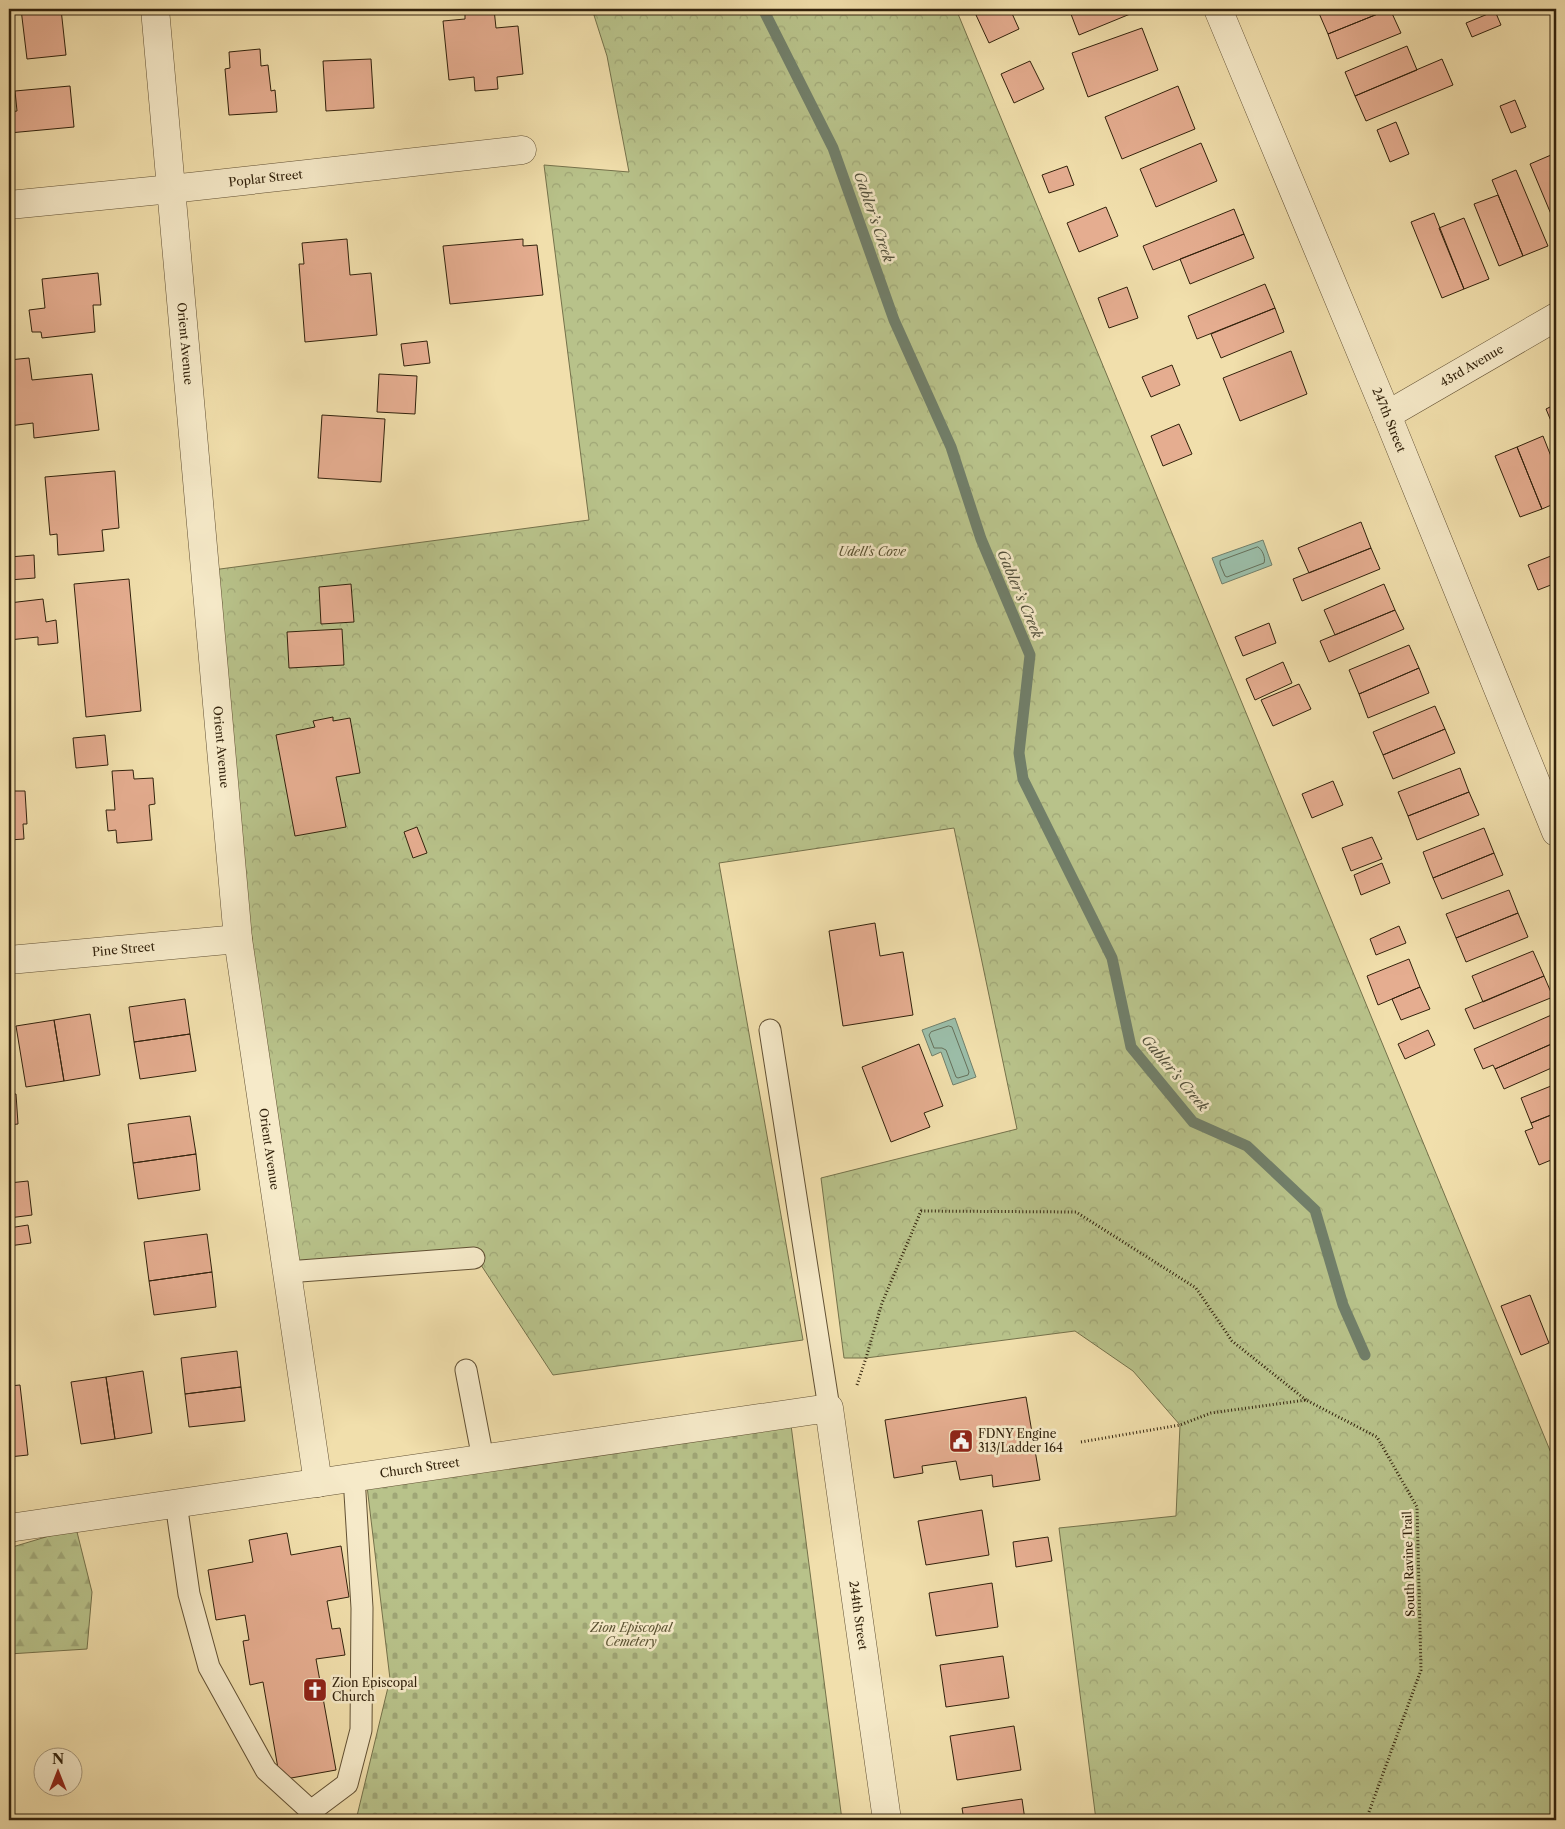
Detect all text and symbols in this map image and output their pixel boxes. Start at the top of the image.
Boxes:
street label: Poplar Street [228,166,304,190]
water label: Gabler’s Creek [850,169,898,265]
street label: Orient Avenue [174,302,197,386]
street label: 43rd Avenue [1437,341,1506,390]
street label: 247th Street [1369,385,1410,455]
park label: Udell's Cove [838,544,907,559]
water label: Gabler’s Creek [993,547,1047,642]
street label: Orient Avenue [210,705,233,789]
street label: Pine Street [91,939,156,959]
water label: Gabler’s Creek [1138,1031,1213,1116]
street label: Orient Avenue [256,1107,283,1191]
place label: FDNY Engine 313/Ladder 164 [978,1426,1063,1455]
public building icon: FDNY Engine 313/Ladder 164 [948,1428,974,1454]
street label: Church Street [379,1454,461,1481]
street label: South Ravine Trail [1399,1510,1418,1617]
street label: 244th Street [846,1580,871,1652]
park label: Zion Episcopal Cemetery [589,1620,673,1649]
place label: Zion Episcopal Church [332,1675,418,1704]
church icon: Zion Episcopal Church [302,1677,328,1703]
north arrow [32,1746,82,1796]
text: N [52,1750,64,1768]

